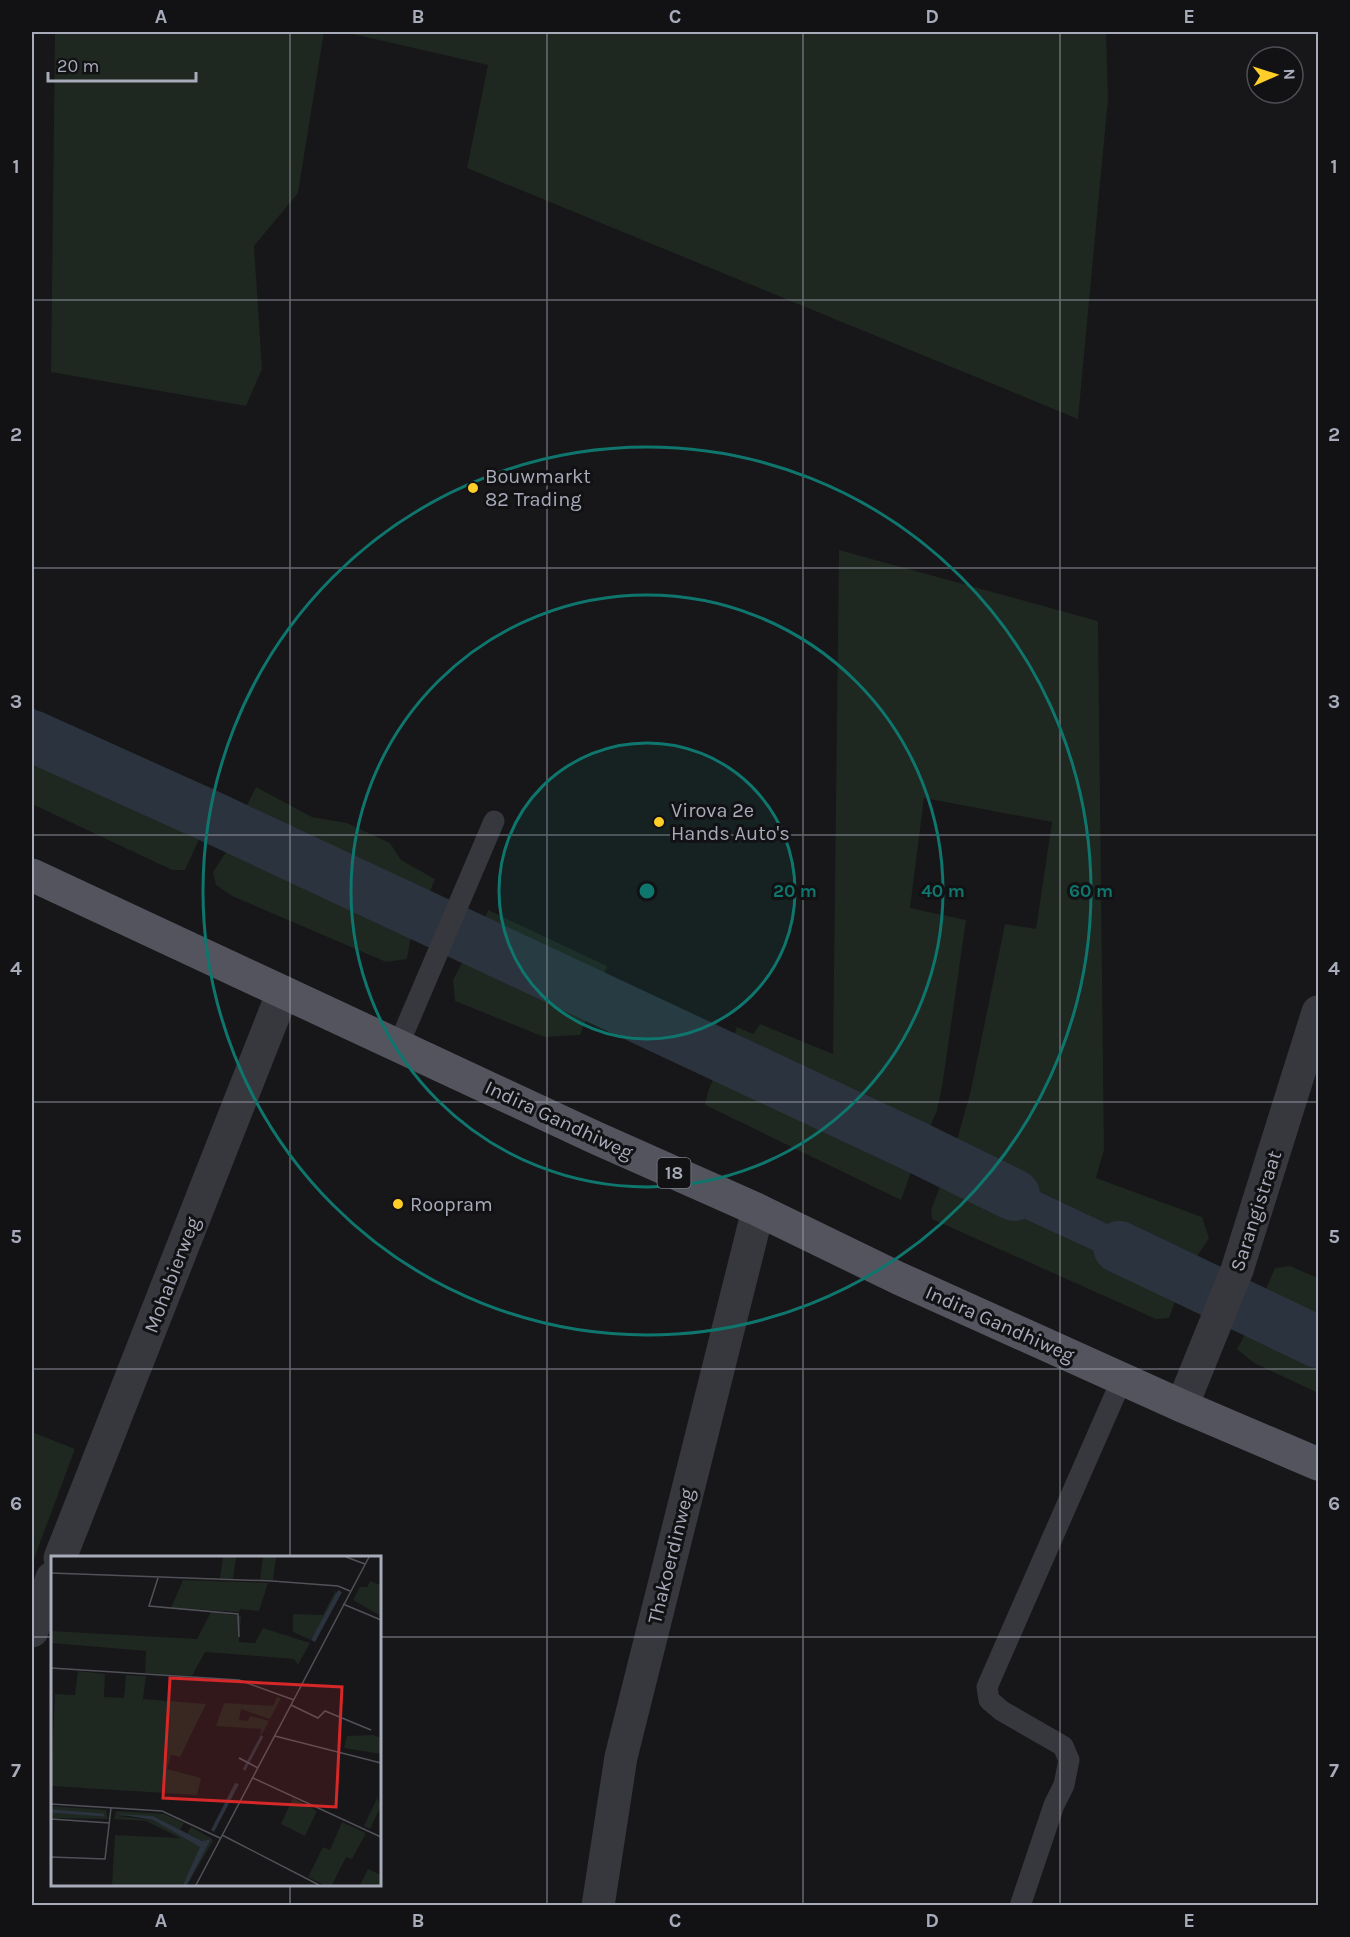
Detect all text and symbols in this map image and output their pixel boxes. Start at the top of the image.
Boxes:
text: A [155,5,168,28]
text: B [412,5,424,28]
text: C [669,5,681,28]
text: D [925,5,939,28]
text: E [1183,5,1195,28]
scale bar [48,45,196,83]
north arrow [1245,45,1305,105]
text: 20 m [57,55,99,77]
text: N [1280,68,1299,80]
text: 1 [12,155,20,178]
text: 1 [1330,155,1338,178]
text: 2 [10,423,22,446]
text: 2 [1328,423,1340,446]
place label: Bouwmarkt 82 Trading [485,465,591,511]
marker: Bouwmarkt 82 Trading [466,481,480,495]
text: 3 [10,690,22,713]
text: 3 [1328,690,1340,713]
place label: Virova 2e Hands Auto's [671,799,790,845]
marker: Virova 2e Hands Auto's [652,815,666,829]
text: 20 m [773,880,817,902]
text: 40 m [921,880,965,902]
text: 60 m [1069,880,1113,902]
centre of rings [637,881,657,901]
text: 4 [10,957,22,980]
text: 4 [1328,957,1340,980]
street label: Indira Gandhiweg [481,1076,637,1164]
street label: Sarangistraat [1226,1147,1286,1274]
road number: 18 [658,1158,690,1188]
place label: Roopram [410,1193,493,1216]
marker: Roopram [391,1197,405,1211]
street label: Mohabierweg [139,1214,205,1336]
text: 5 [10,1225,22,1248]
text: 5 [1328,1225,1340,1248]
street label: Indira Gandhiweg [922,1281,1078,1367]
street label: Thakoerdinweg [643,1486,699,1626]
text: 6 [10,1492,22,1515]
text: 6 [1328,1492,1340,1515]
inset map [51,1556,381,1886]
text: 7 [11,1759,21,1782]
text: 7 [1329,1759,1339,1782]
text: A [155,1909,168,1932]
text: B [412,1909,424,1932]
text: C [669,1909,681,1932]
text: D [925,1909,939,1932]
text: E [1183,1909,1195,1932]

